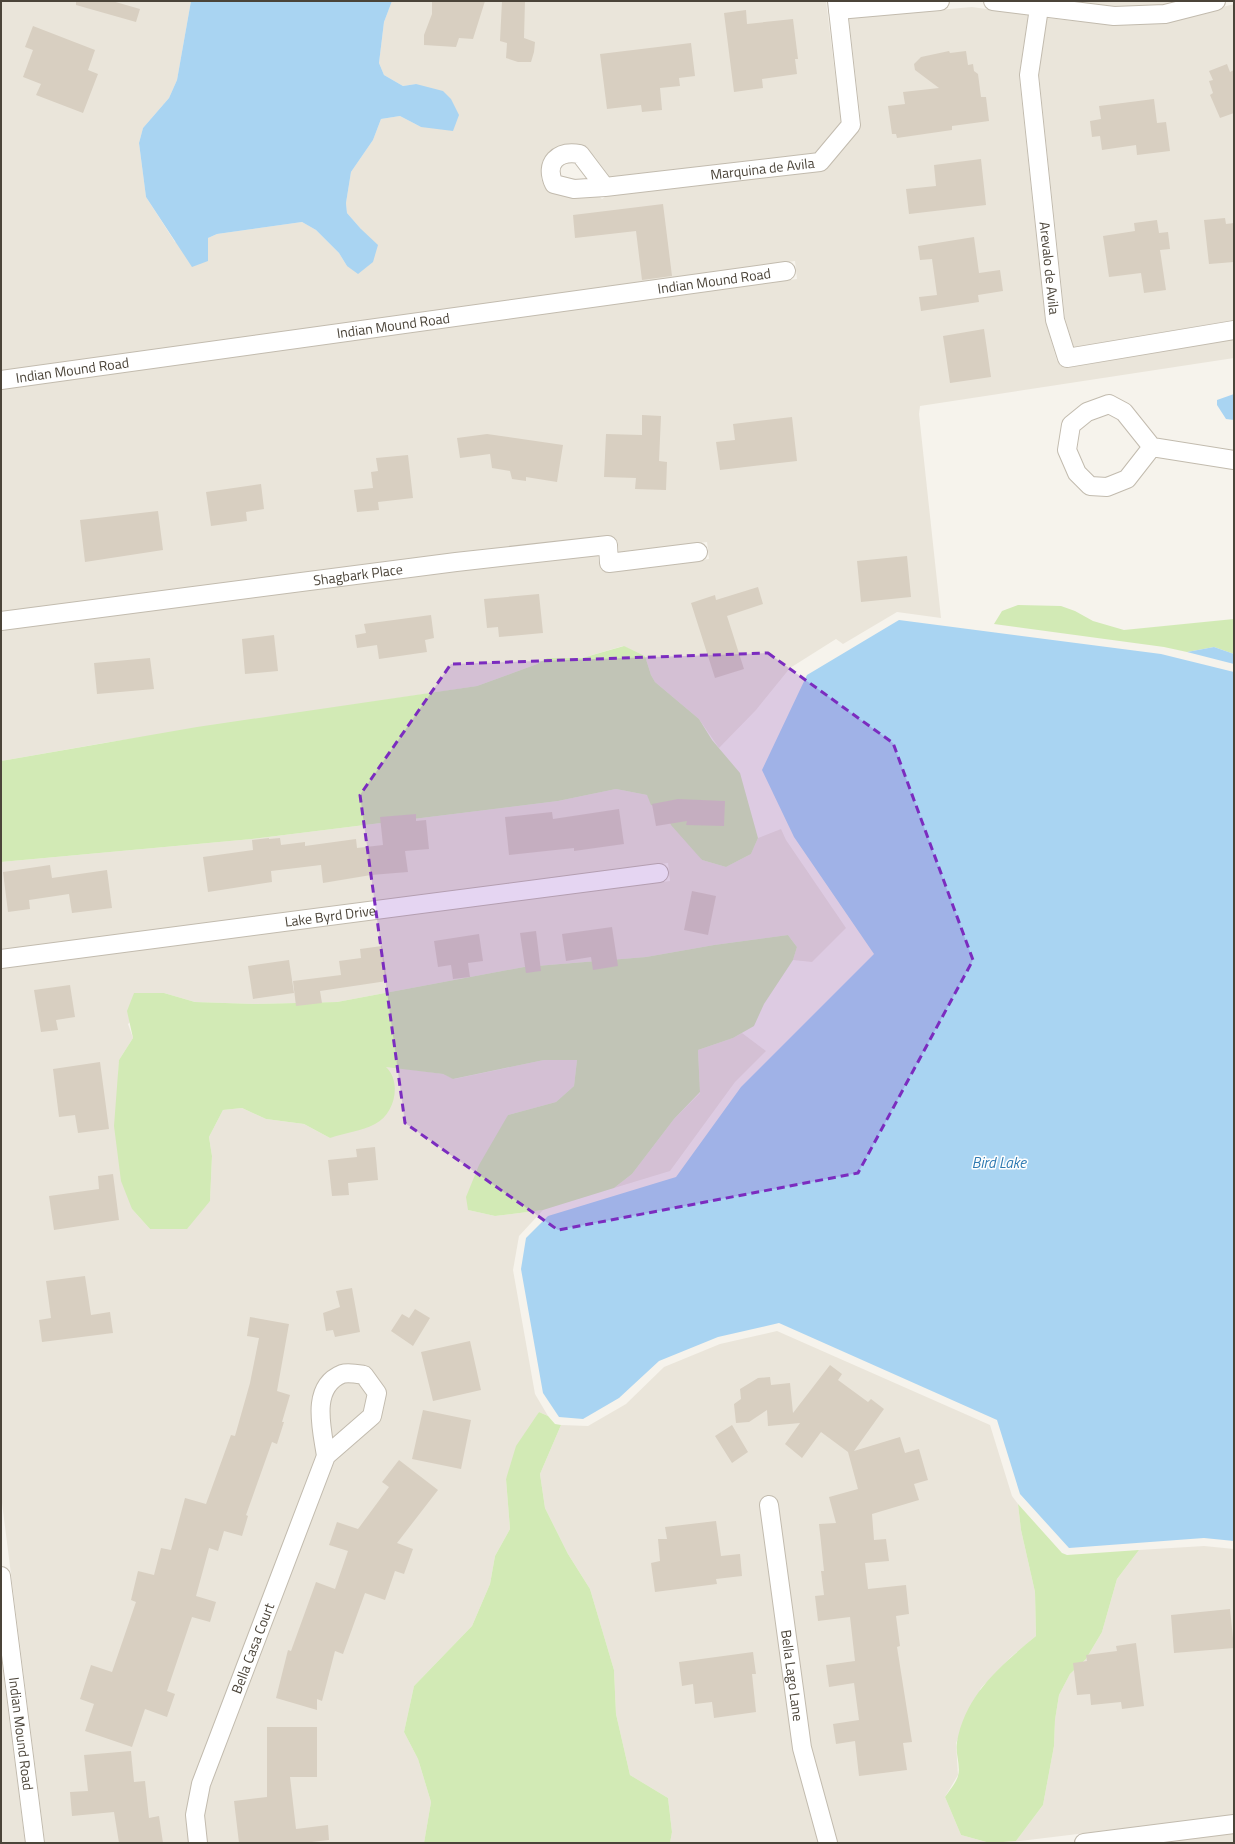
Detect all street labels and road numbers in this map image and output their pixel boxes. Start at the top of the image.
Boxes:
street label: Marquina de Avila [709,152,816,185]
street label: Arevalo de Avila [1035,221,1065,316]
street label: Indian Mound Road [656,262,772,299]
street label: Indian Mound Road [335,307,451,343]
street label: Indian Mound Road [14,351,130,388]
street label: Shagbark Place [312,558,404,590]
street label: Lake Byrd Drive [283,899,377,932]
street label: Bella Casa Court [225,1600,279,1697]
street label: Bella Lago Lane [776,1628,809,1722]
street label: Indian Mound Road [4,1676,39,1792]

